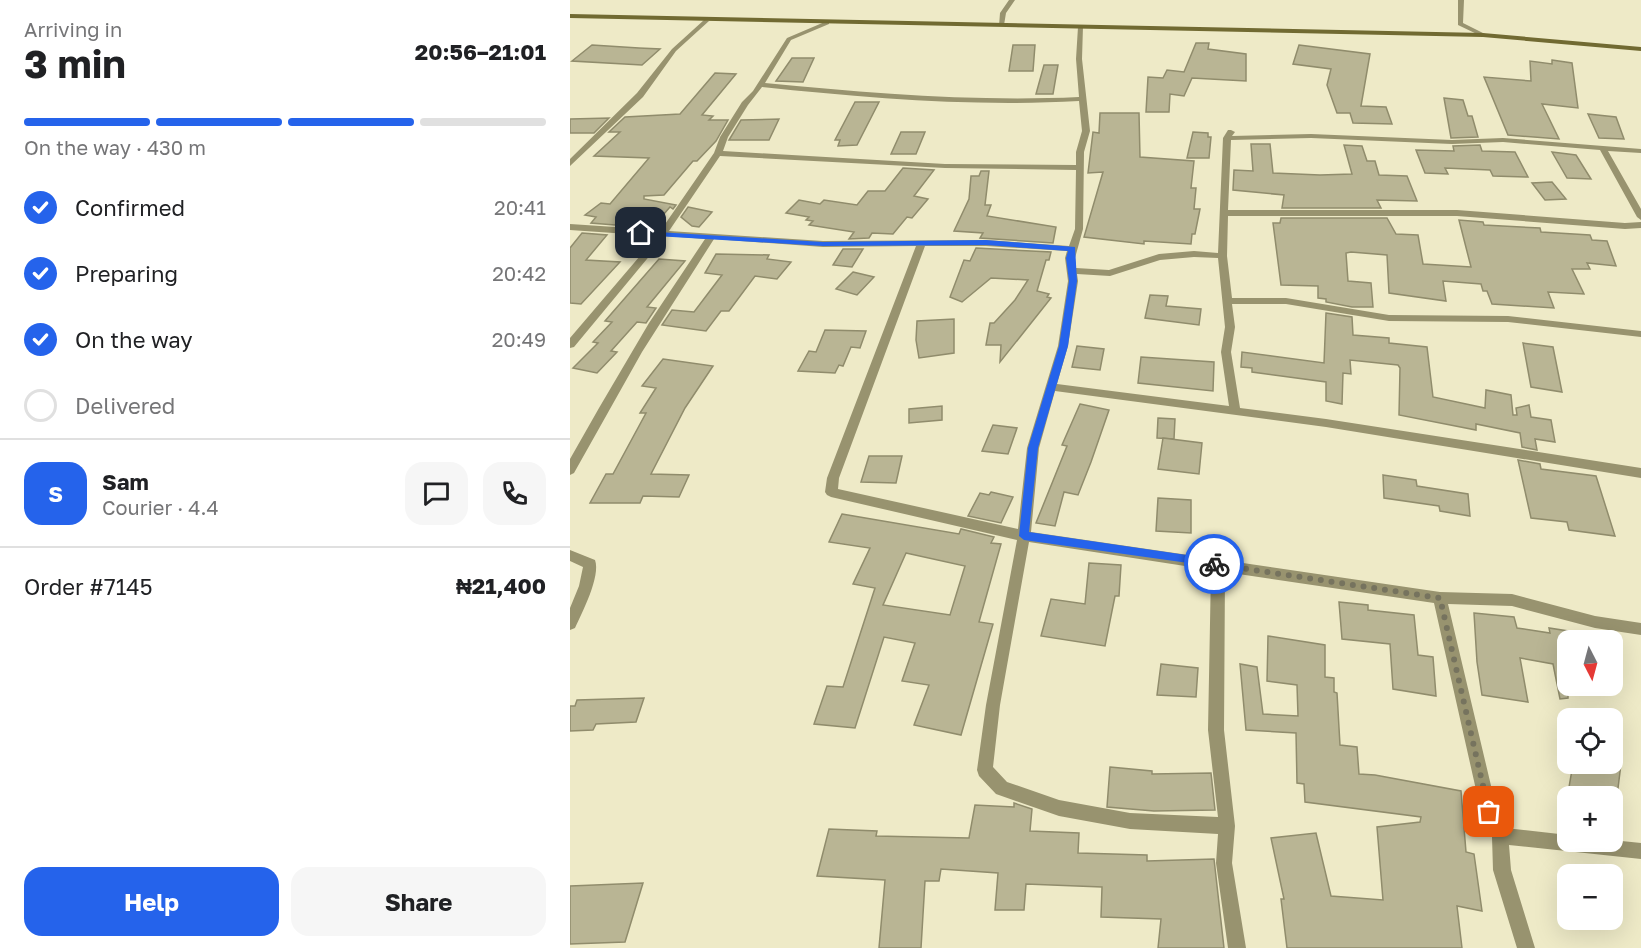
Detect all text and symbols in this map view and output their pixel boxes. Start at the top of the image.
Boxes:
text: Arriving in [24,17,122,41]
text: 20:56–21:01 [415,38,546,65]
text: 3 min [24,40,126,87]
text: On the way · 430 m [24,135,206,159]
icon: check [24,191,57,224]
text: Confirmed [75,194,185,221]
text: 20:41 [494,195,546,219]
pin [615,207,666,258]
icon: home [624,216,657,249]
icon: check [24,257,57,290]
text: Preparing [75,260,178,287]
text: 20:42 [492,261,546,285]
icon: check [24,323,57,356]
text: On the way [75,326,193,353]
text: 20:49 [492,327,546,351]
text: Delivered [75,392,175,419]
button: chat [405,462,468,525]
button: phone [483,462,546,525]
text: Sam [102,468,149,495]
text: S [48,480,63,507]
text: Courier · 4.4 [102,495,219,519]
courier [1184,534,1244,594]
icon: bike [1198,548,1231,581]
text: ₦21,400 [456,572,546,599]
text: Order #7145 [24,573,152,600]
north arrow [1557,630,1623,696]
map controls [1557,630,1623,930]
button: locate [1557,708,1623,774]
pin [1463,786,1514,837]
button: + [1557,786,1623,852]
icon: bag [1472,795,1505,828]
button: − [1557,864,1623,930]
button: Help [24,867,279,936]
button: Share [291,867,546,936]

